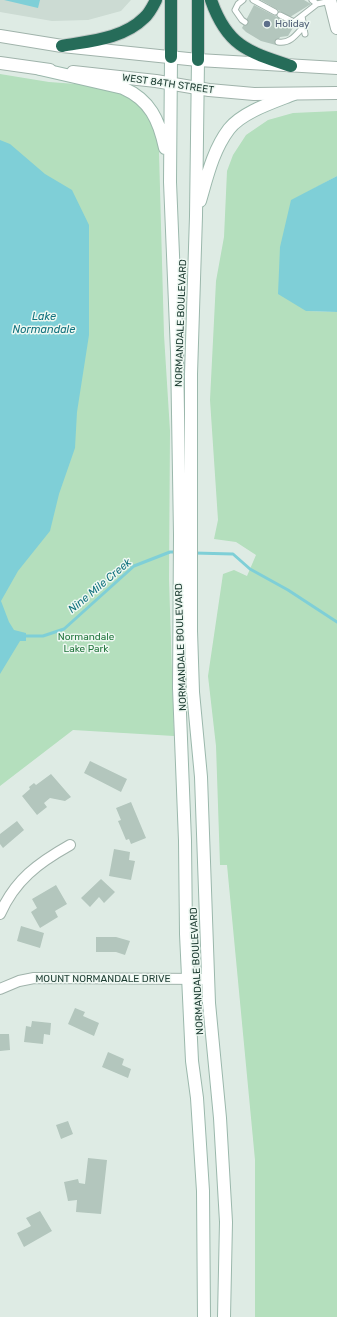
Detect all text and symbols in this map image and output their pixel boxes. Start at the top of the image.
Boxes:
place label: Holiday [275,18,310,30]
marker: Holiday [262,19,272,29]
street label: WEST 84TH STREET [121,72,215,96]
street label: NORMANDALE BOULEVARD [173,259,189,387]
water label: Lake Normandale [13,310,75,336]
water label: Nine Mile Creek [66,556,134,616]
street label: NORMANDALE BOULEVARD [173,583,189,711]
park label: Normandale Lake Park [58,631,114,654]
street label: NORMANDALE BOULEVARD [188,907,206,1035]
street label: MOUNT NORMANDALE DRIVE [35,973,171,985]

